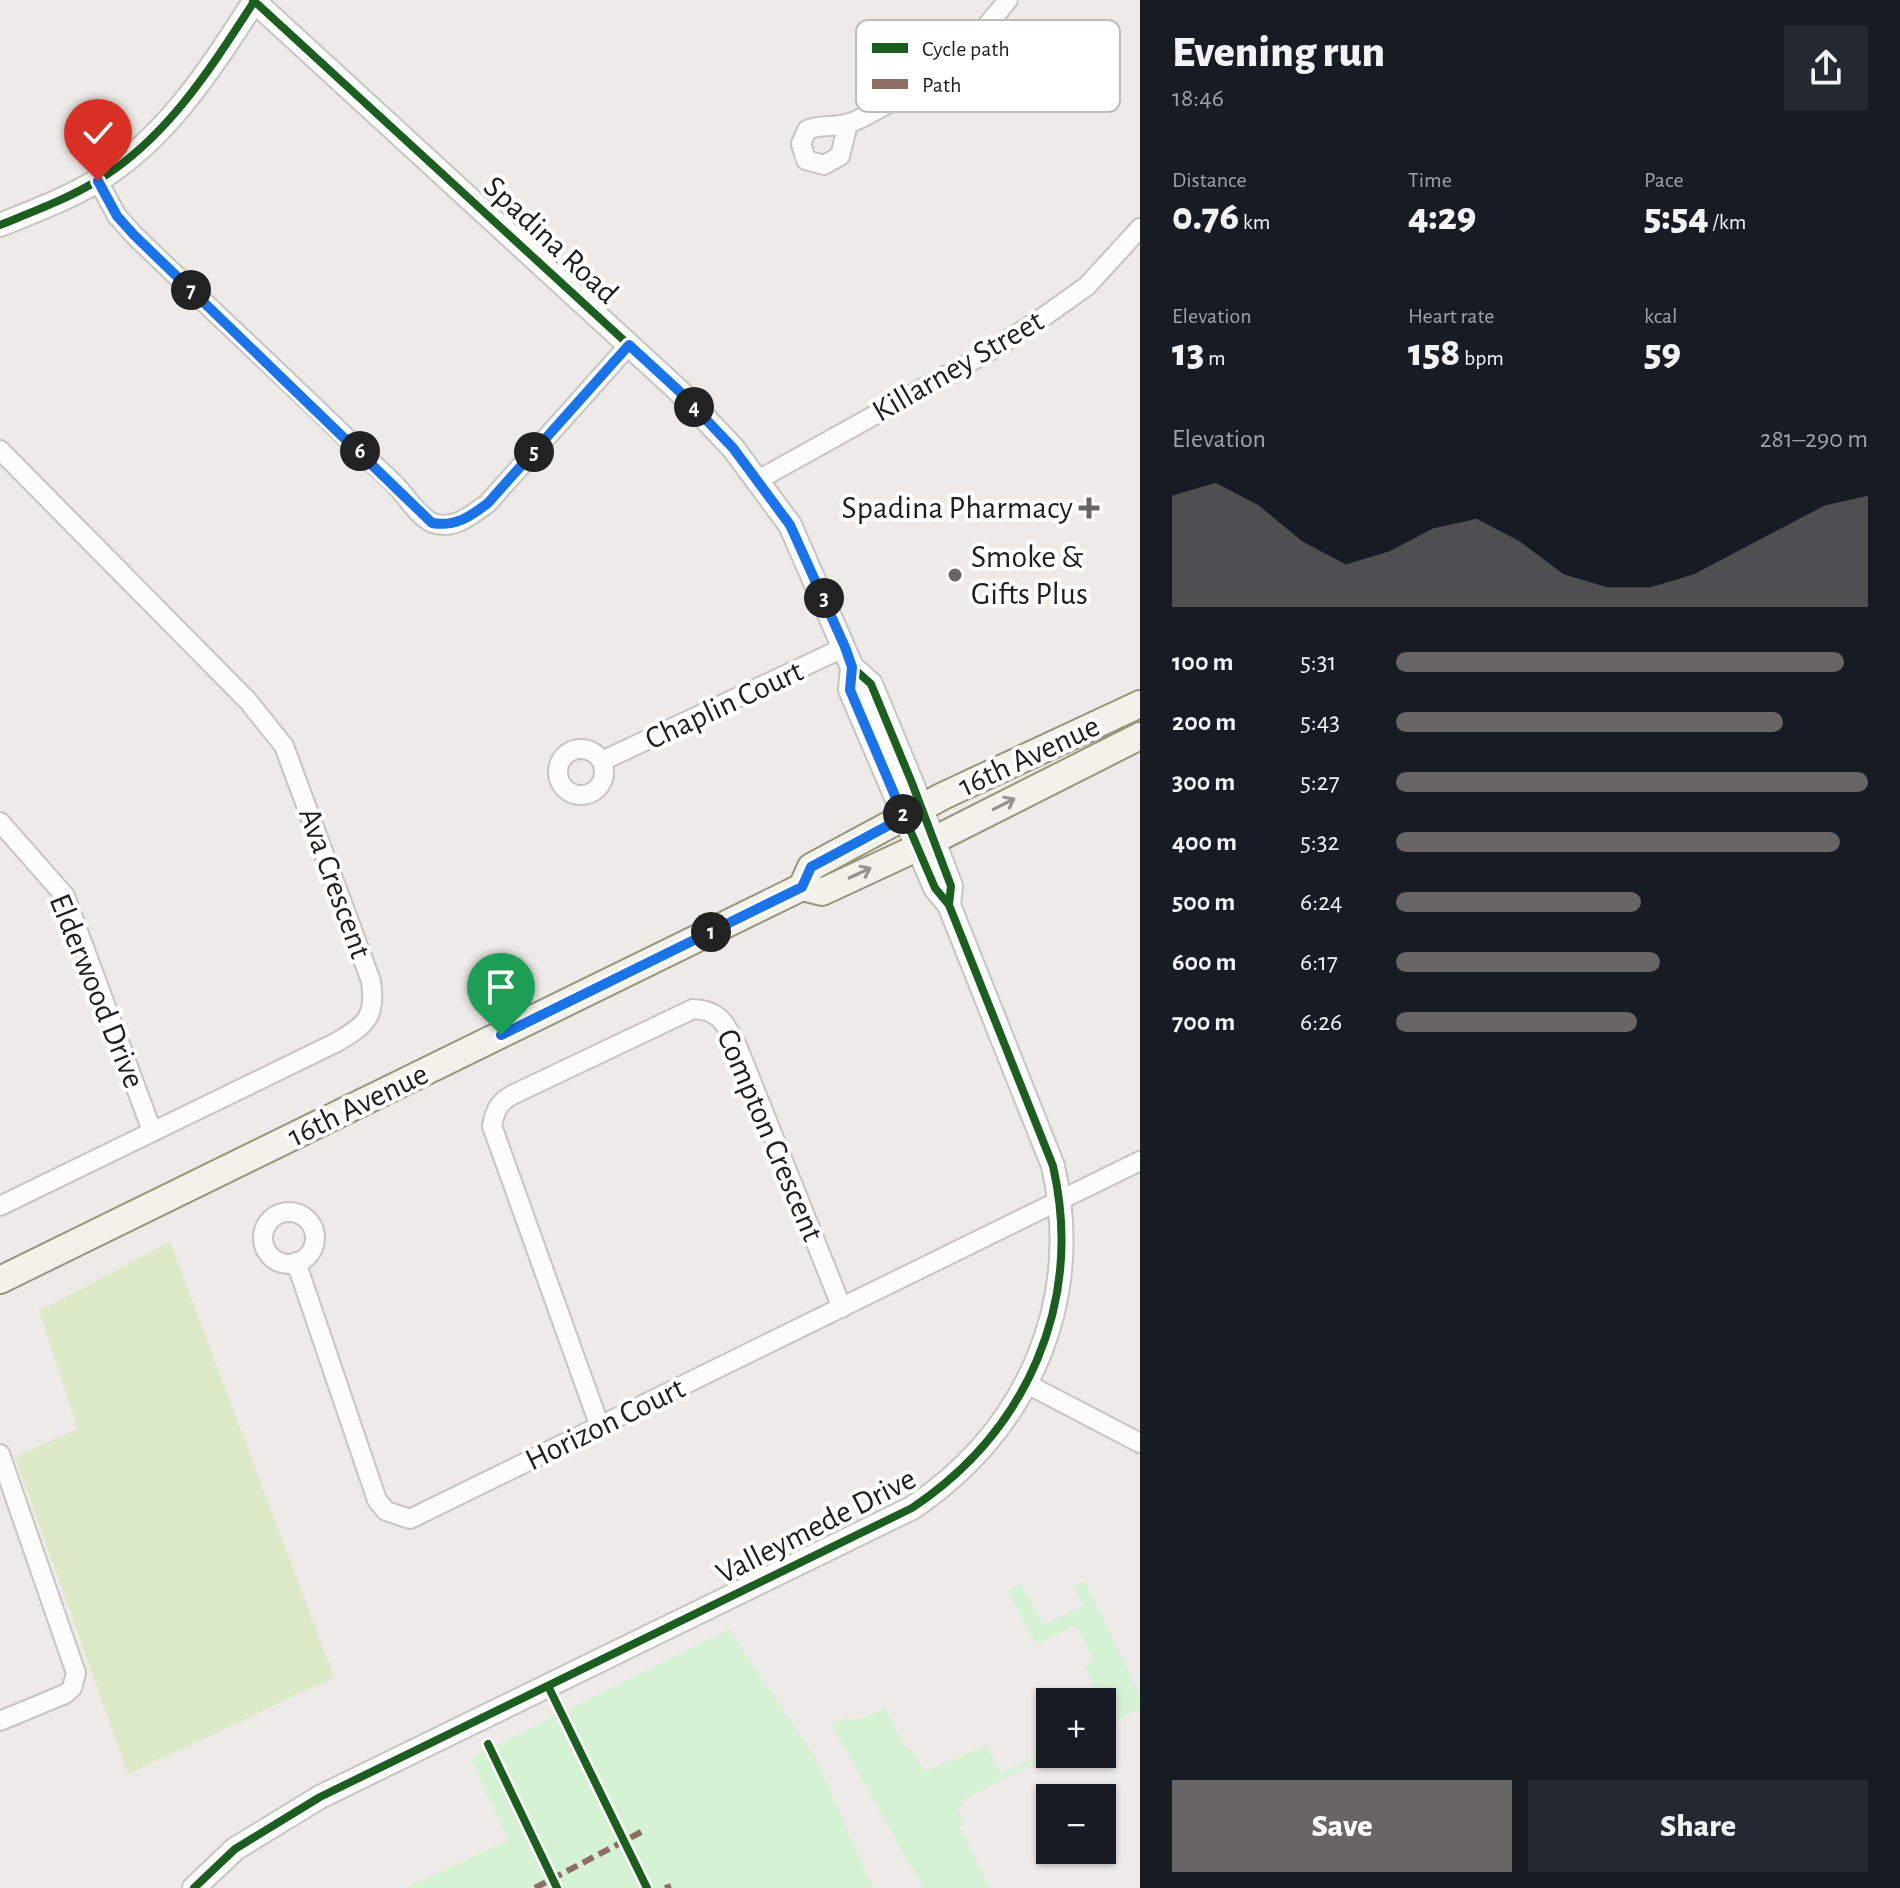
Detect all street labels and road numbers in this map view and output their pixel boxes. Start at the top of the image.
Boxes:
street label: Spadina Road [478,170,624,310]
street label: Killarney Street [867,304,1049,428]
street label: Chaplin Court [640,655,808,755]
street label: 16th Avenue [954,709,1104,803]
street label: Ava Crescent [293,803,377,963]
street label: Elderwood Drive [44,889,150,1093]
street label: Compton Crescent [711,1024,829,1246]
street label: 16th Avenue [283,1057,433,1153]
street label: Horizon Court [520,1372,690,1476]
street label: Valleymede Drive [711,1462,921,1590]

